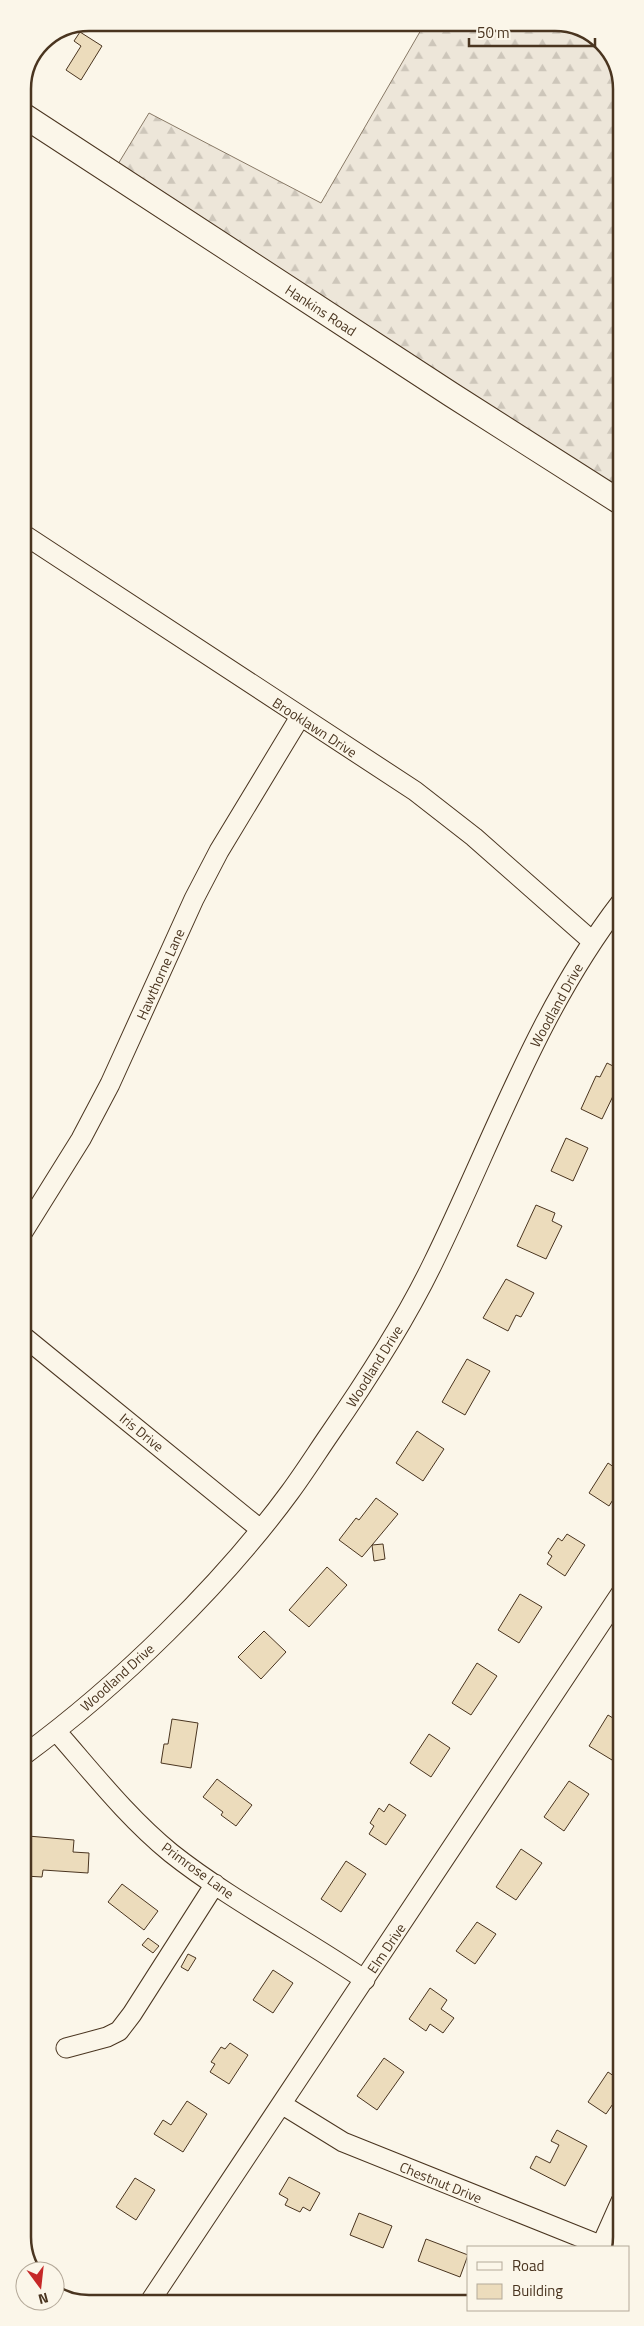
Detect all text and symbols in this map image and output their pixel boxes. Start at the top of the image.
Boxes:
scale bar [469,15,595,47]
text: 50 m [477,21,510,44]
street label: Hankins Road [281,279,361,341]
street label: Brooklawn Drive [269,692,361,762]
street label: Hawthorne Lane [131,925,189,1023]
street label: Woodland Drive [524,959,588,1051]
street label: Woodland Drive [340,1321,408,1411]
street label: Iris Drive [115,1408,169,1456]
street label: Woodland Drive [75,1638,159,1716]
street label: Primrose Lane [157,1837,239,1903]
street label: Elm Drive [362,1919,410,1977]
street label: Chestnut Drive [397,2156,485,2208]
legend [467,2246,629,2311]
text: Road [512,2254,544,2277]
north arrow [15,2261,65,2311]
text: Building [512,2279,563,2302]
text: N [36,2288,51,2310]

